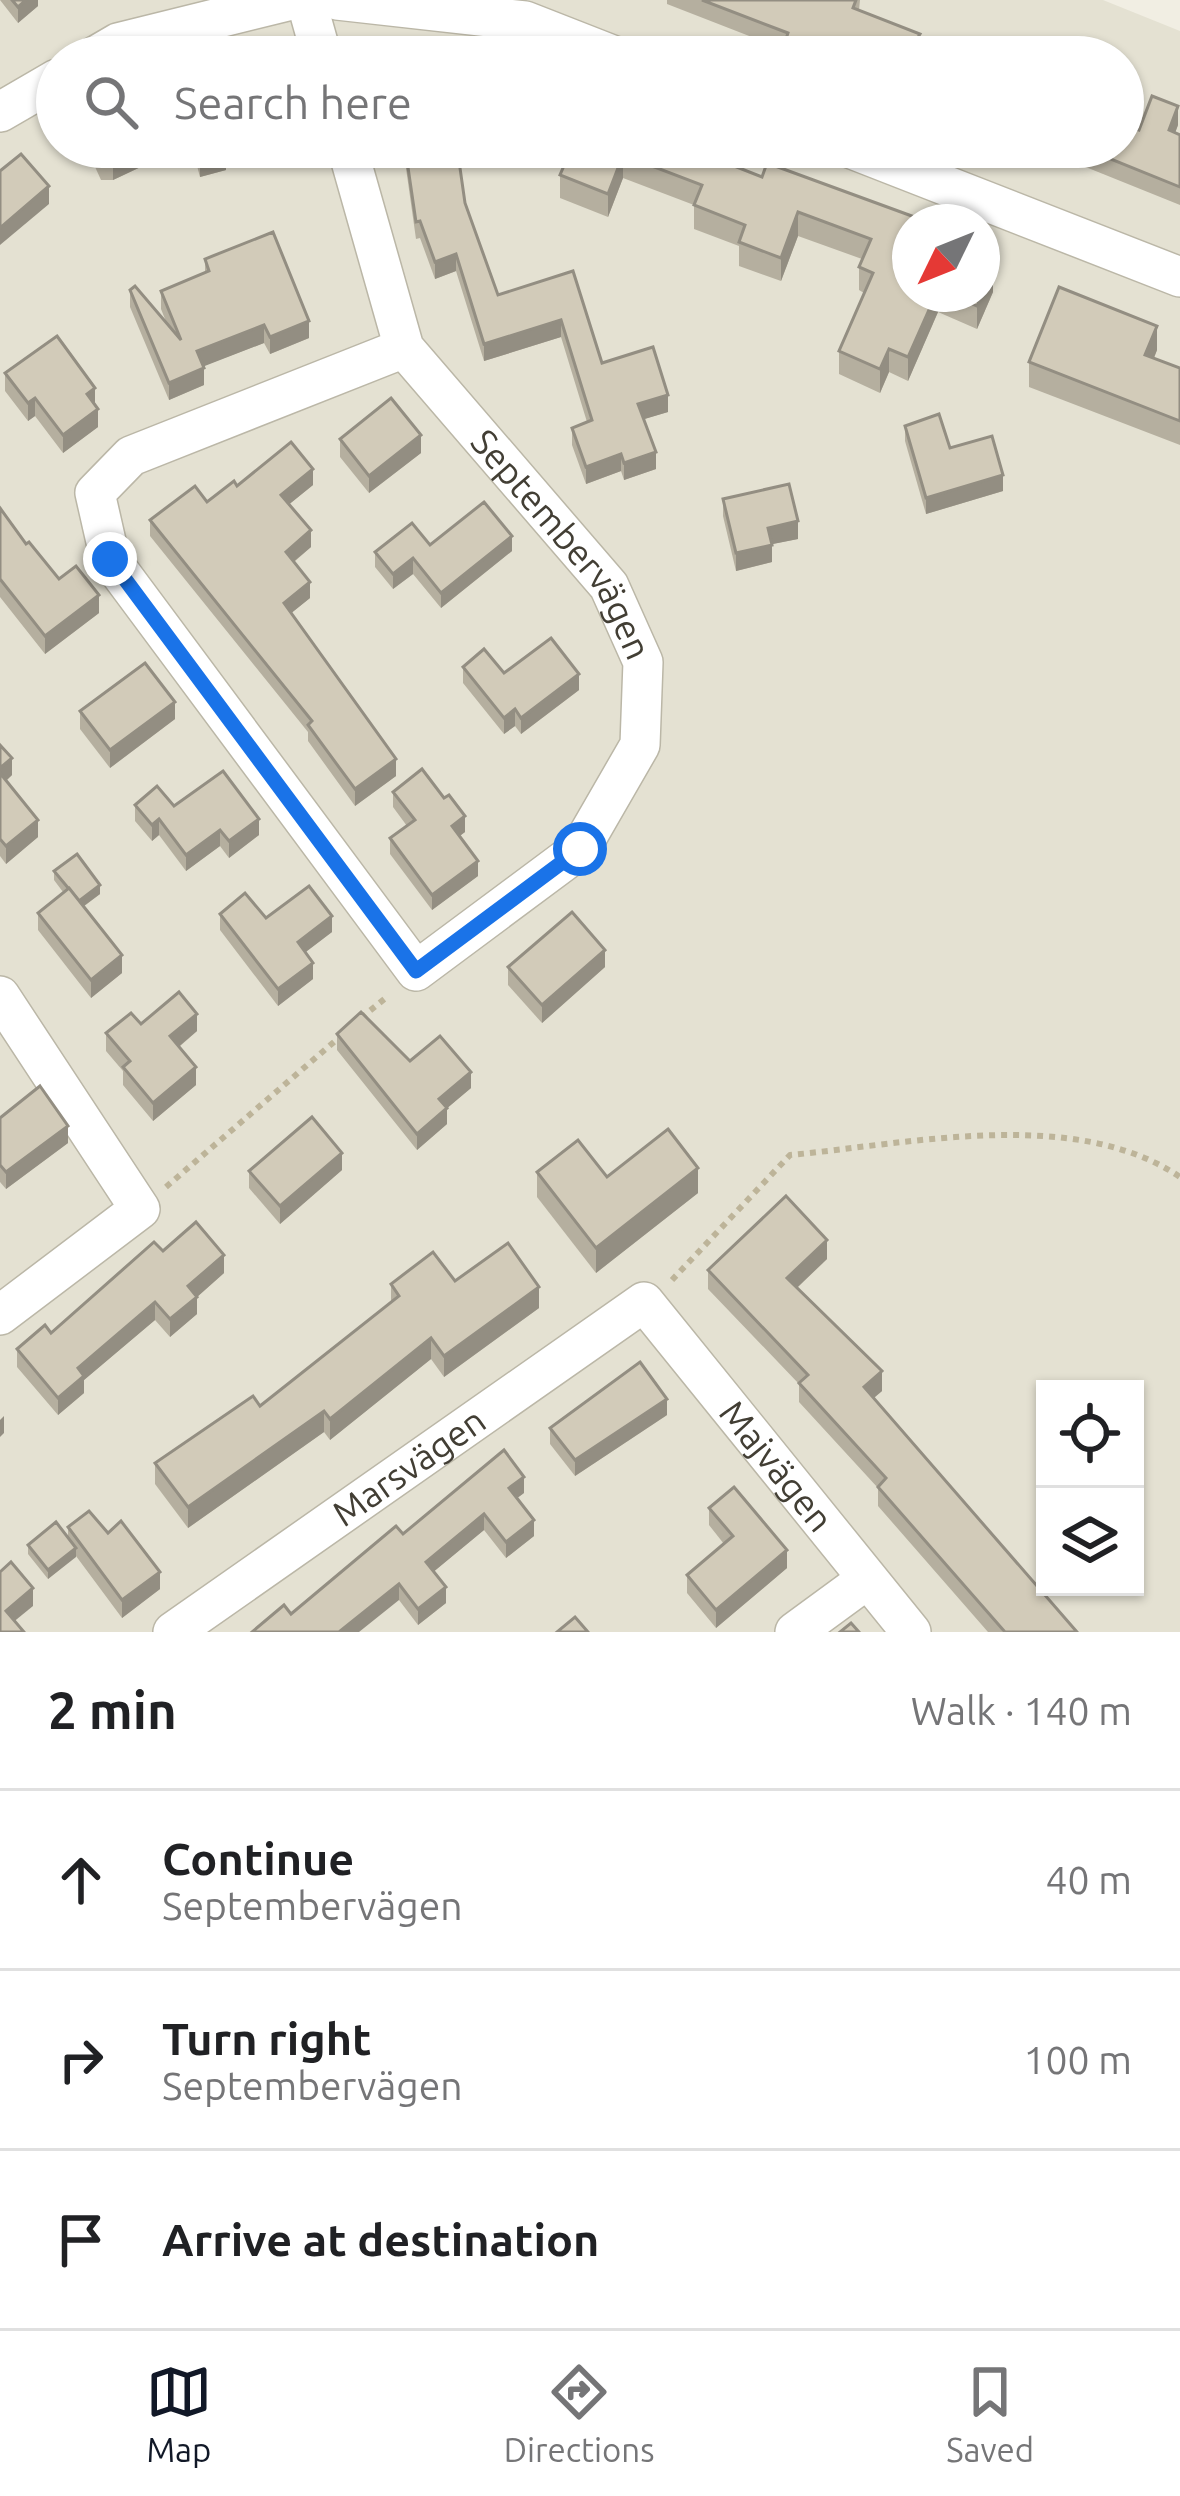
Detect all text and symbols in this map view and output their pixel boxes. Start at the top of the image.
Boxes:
search box [36,36,1144,168]
icon: search [78,69,144,135]
text: Search here [174,77,412,128]
north arrow [892,204,1000,312]
street label: Septembervägen [463,421,660,665]
route end [83,532,137,586]
route start [553,822,607,876]
map controls [1036,1380,1144,1596]
button: locate [1036,1380,1144,1488]
street label: Majvägen [712,1392,842,1539]
street label: Marsvägen [325,1399,493,1534]
button: layers [1036,1488,1144,1596]
text: 2 min [48,1681,177,1739]
text: Walk · 140 m [911,1689,1132,1732]
text: Continue [162,1833,354,1884]
icon: ahead [48,1847,114,1913]
text: 40 m [1045,1858,1132,1901]
text: Septembervägen [162,1884,462,1927]
text: Turn right [162,2013,371,2064]
icon: right [48,2027,114,2093]
text: 100 m [1023,2038,1132,2081]
text: Septembervägen [162,2064,462,2107]
icon: arrive [48,2207,114,2273]
text: Arrive at destination [162,2214,599,2265]
tab: Map [146,2359,212,2468]
tab: Directions [504,2359,654,2468]
tab: Saved [946,2359,1034,2468]

